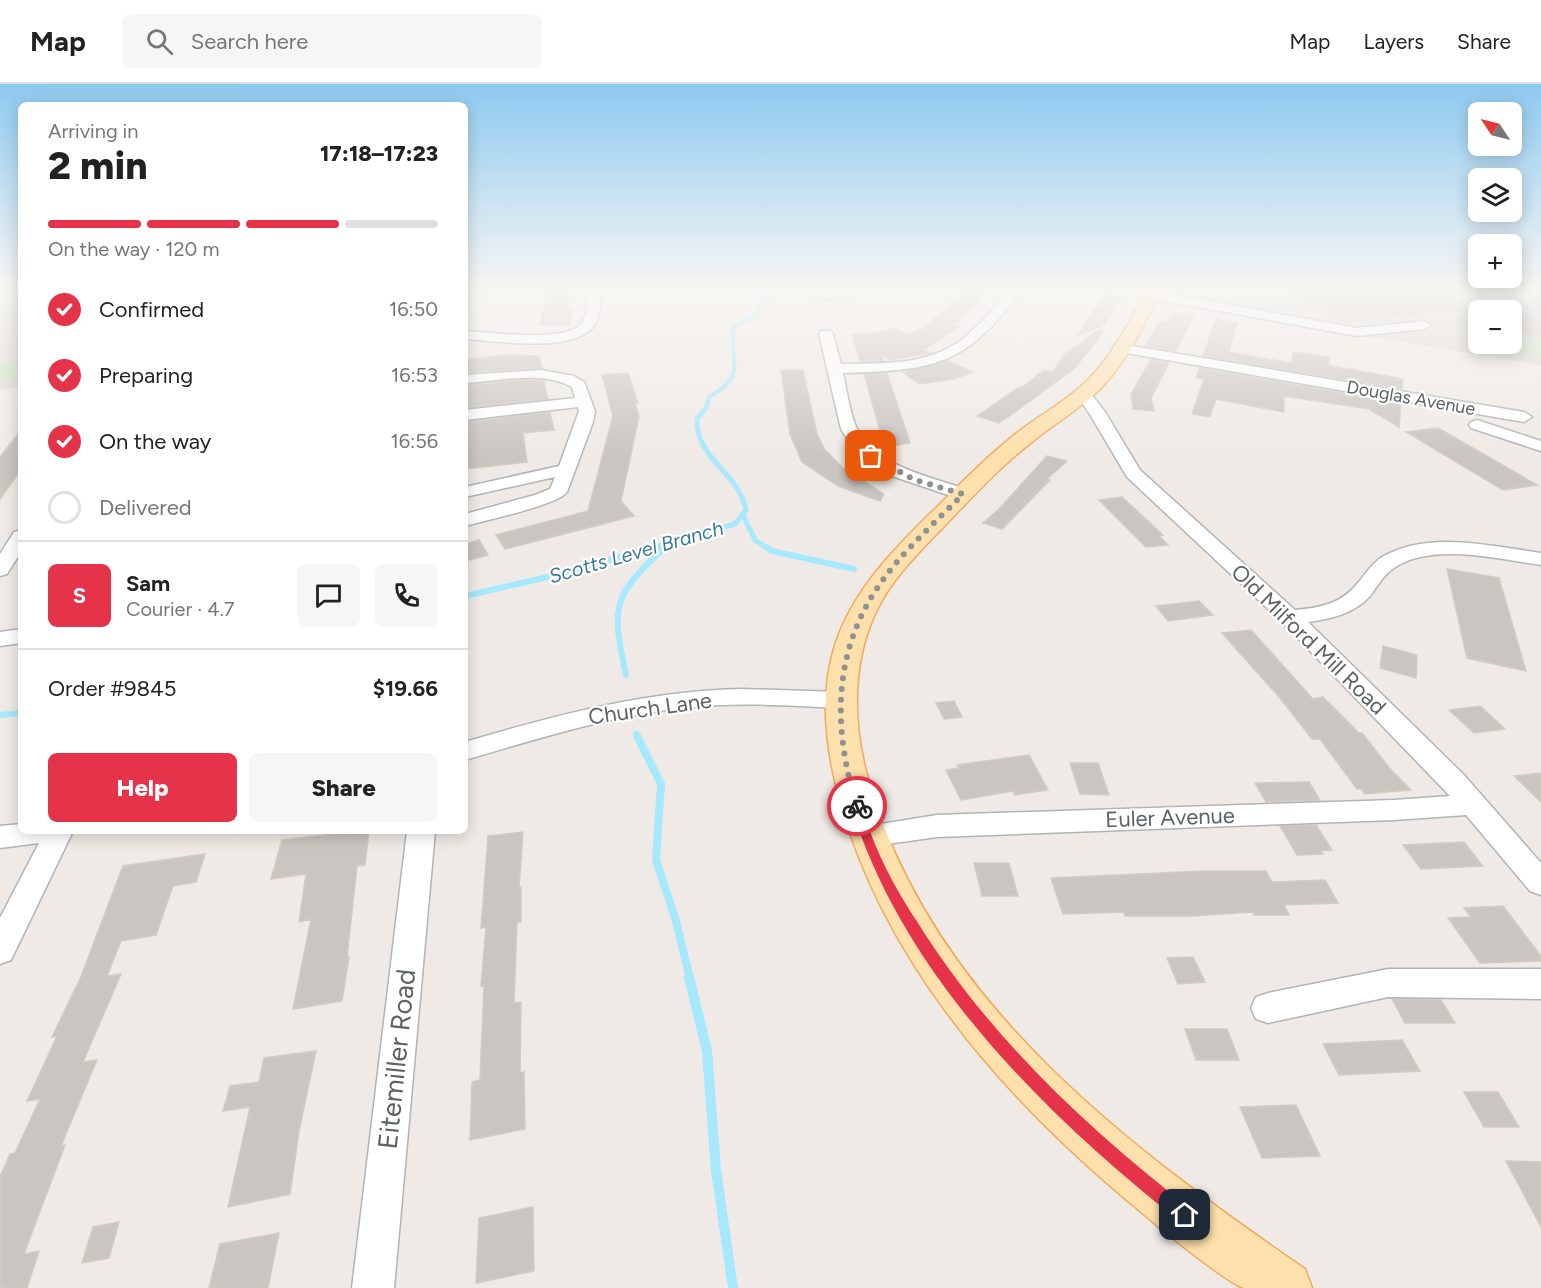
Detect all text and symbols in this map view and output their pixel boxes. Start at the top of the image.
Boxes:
search box [122,14,542,68]
text: Map [30,24,86,58]
icon: search [143,25,176,58]
text: Search here [191,28,308,55]
text: Map [1290,29,1330,54]
text: Layers [1363,29,1424,54]
text: Share [1457,29,1511,54]
north arrow [1468,102,1522,156]
map controls [1468,102,1522,354]
text: Arriving in [48,119,138,143]
text: 17:18–17:23 [320,140,438,167]
text: 2 min [48,142,148,189]
button: layers [1468,168,1522,222]
button: + [1468,234,1522,288]
text: On the way · 120 m [48,237,219,261]
icon: check [48,293,81,326]
text: Confirmed [99,296,204,323]
text: 16:50 [389,297,438,321]
button: − [1468,300,1522,354]
icon: check [48,359,81,392]
text: Preparing [99,362,193,389]
text: 16:53 [391,363,438,387]
street label: Douglas Avenue [1345,376,1477,420]
icon: check [48,425,81,458]
text: On the way [99,428,211,455]
text: 16:56 [391,429,438,453]
pin [845,430,896,481]
icon: bag [854,439,887,472]
text: Delivered [99,494,192,521]
water label: Scotts Level Branch [546,516,726,588]
street label: Old Milford Mill Road [1226,559,1392,720]
button: chat [297,564,360,627]
button: phone [375,564,438,627]
text: Sam [126,570,170,597]
text: S [73,582,86,609]
text: Courier · 4.7 [126,597,235,621]
text: Order #9845 [48,675,176,702]
text: $19.66 [373,675,438,702]
street label: Church Lane [587,686,714,731]
button: Help [48,753,237,822]
button: Share [249,753,438,822]
courier [827,776,887,836]
icon: bike [841,790,874,823]
street label: Euler Avenue [1105,802,1235,833]
street label: Eitemiller Road [371,967,422,1151]
pin [1159,1189,1210,1240]
icon: home [1168,1198,1201,1231]

